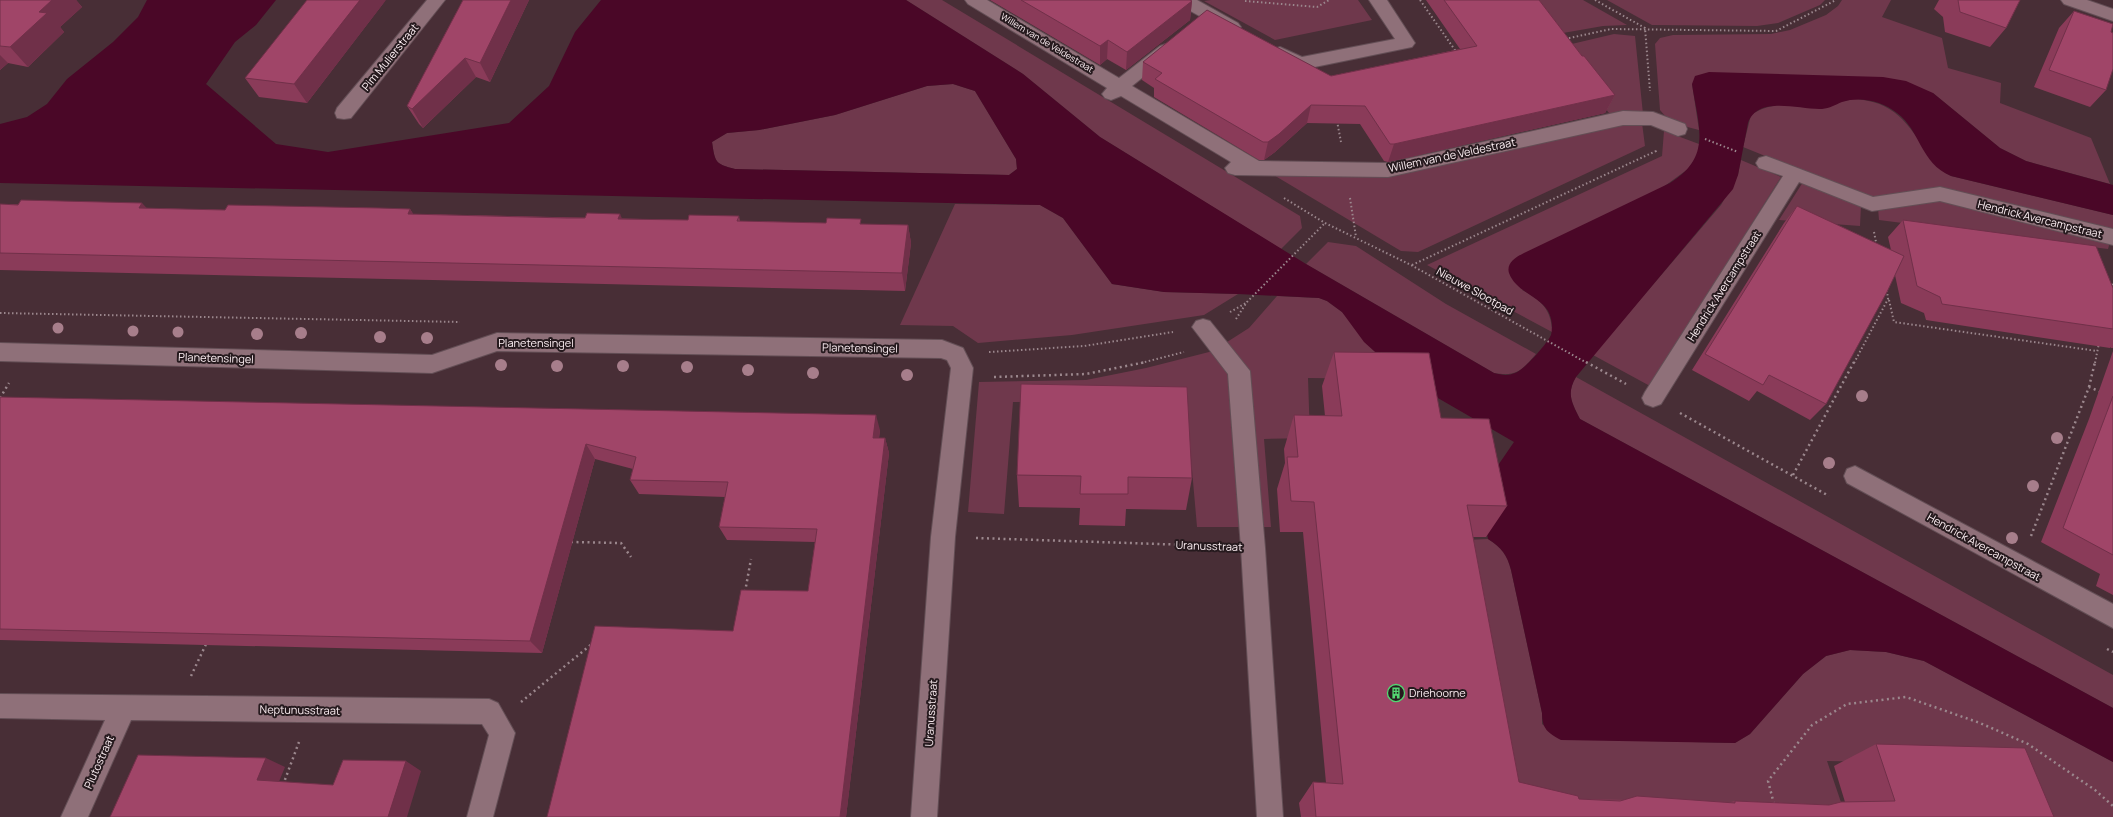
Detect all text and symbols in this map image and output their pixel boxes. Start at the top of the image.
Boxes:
street label: Willem van de Veldestraat [999,10,1096,76]
street label: Pim Mulierstraat [358,20,421,93]
street label: Willem van de Veldestraat [1387,134,1517,175]
street label: Hendrick Avercampstraat [1976,196,2104,241]
street label: Hendrick Avercampstraat [1683,228,1764,344]
street label: Nieuwe Slootpad [1434,263,1516,318]
street label: Planetensingel [498,335,574,350]
street label: Planetensingel [822,339,898,356]
street label: Planetensingel [178,349,254,366]
street label: Hendrick Avercampstraat [1925,509,2044,584]
street label: Uranusstraat [1175,537,1243,554]
street label: Uranusstraat [921,679,940,747]
building icon: Driehoorne [1386,683,1406,703]
place label: Driehoorne [1409,685,1466,700]
street label: Neptunusstraat [260,701,340,718]
street label: Plutostraat [80,733,117,791]

